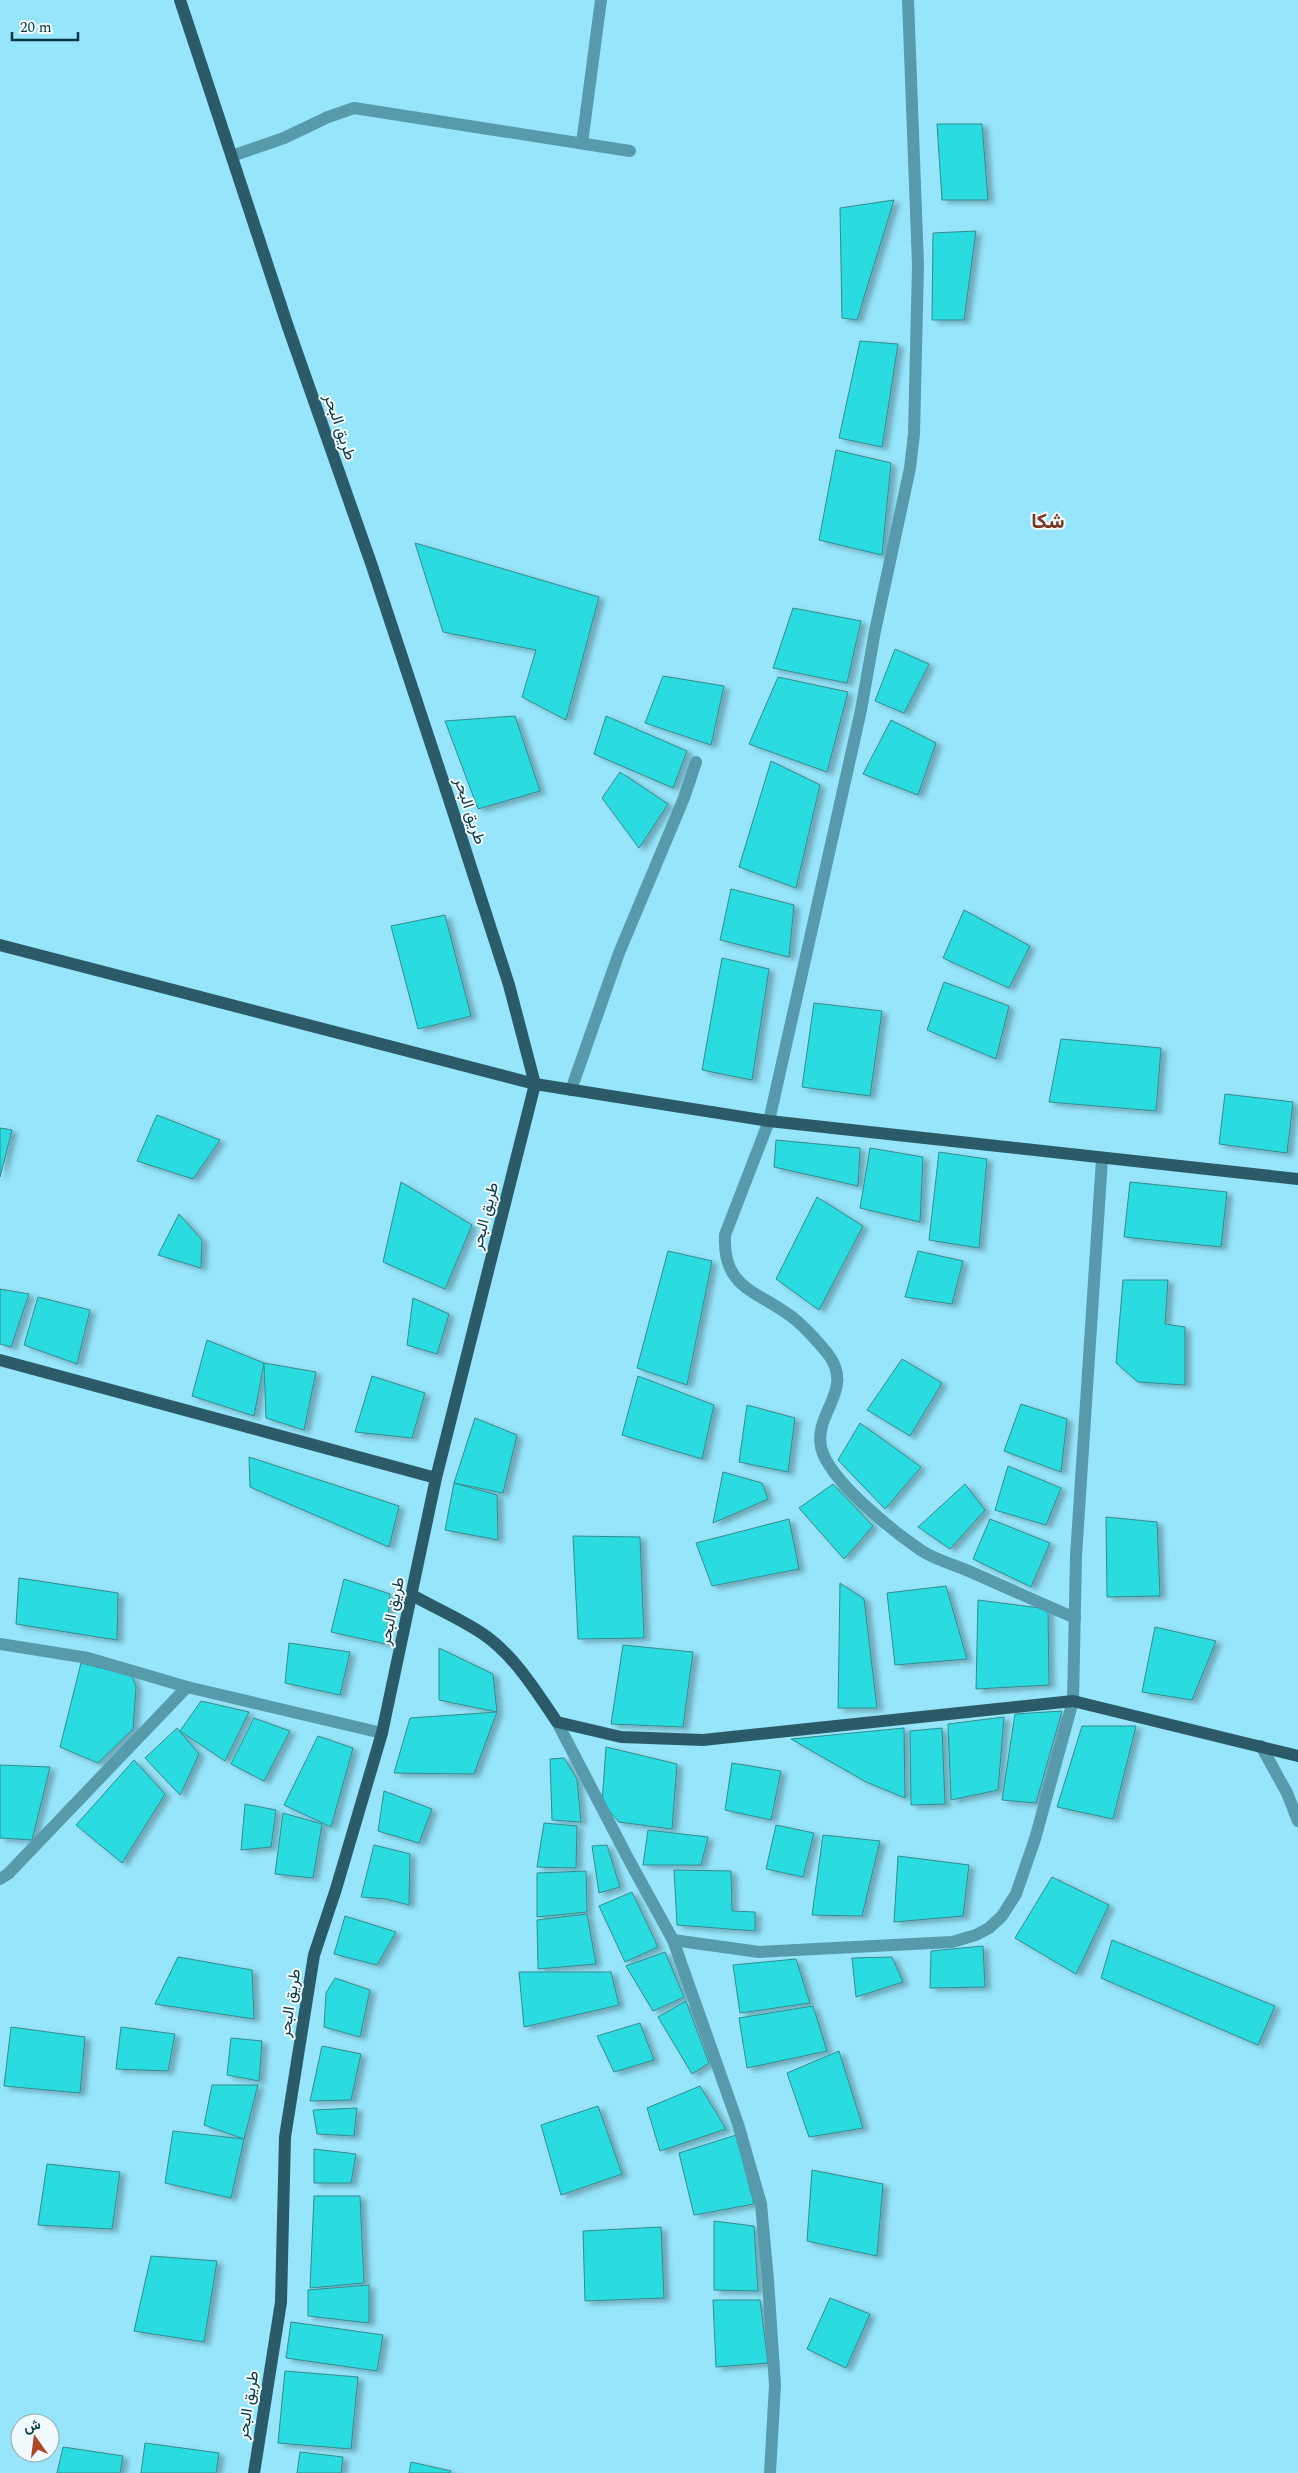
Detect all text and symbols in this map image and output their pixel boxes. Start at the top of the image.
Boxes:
scale bar [12,10,79,42]
text: 20 m [20,16,52,39]
street label: طريق البحر [317,390,363,463]
district label: شكا [1031,506,1065,538]
street label: طريق البحر [448,774,492,847]
street label: طريق البحر [465,1180,505,1253]
street label: طريق البحر [373,1575,411,1648]
street label: طريق البحر [273,1967,307,2040]
street label: طريق البحر [231,2369,265,2442]
north arrow [10,2413,60,2463]
text: ش [21,2414,43,2438]

